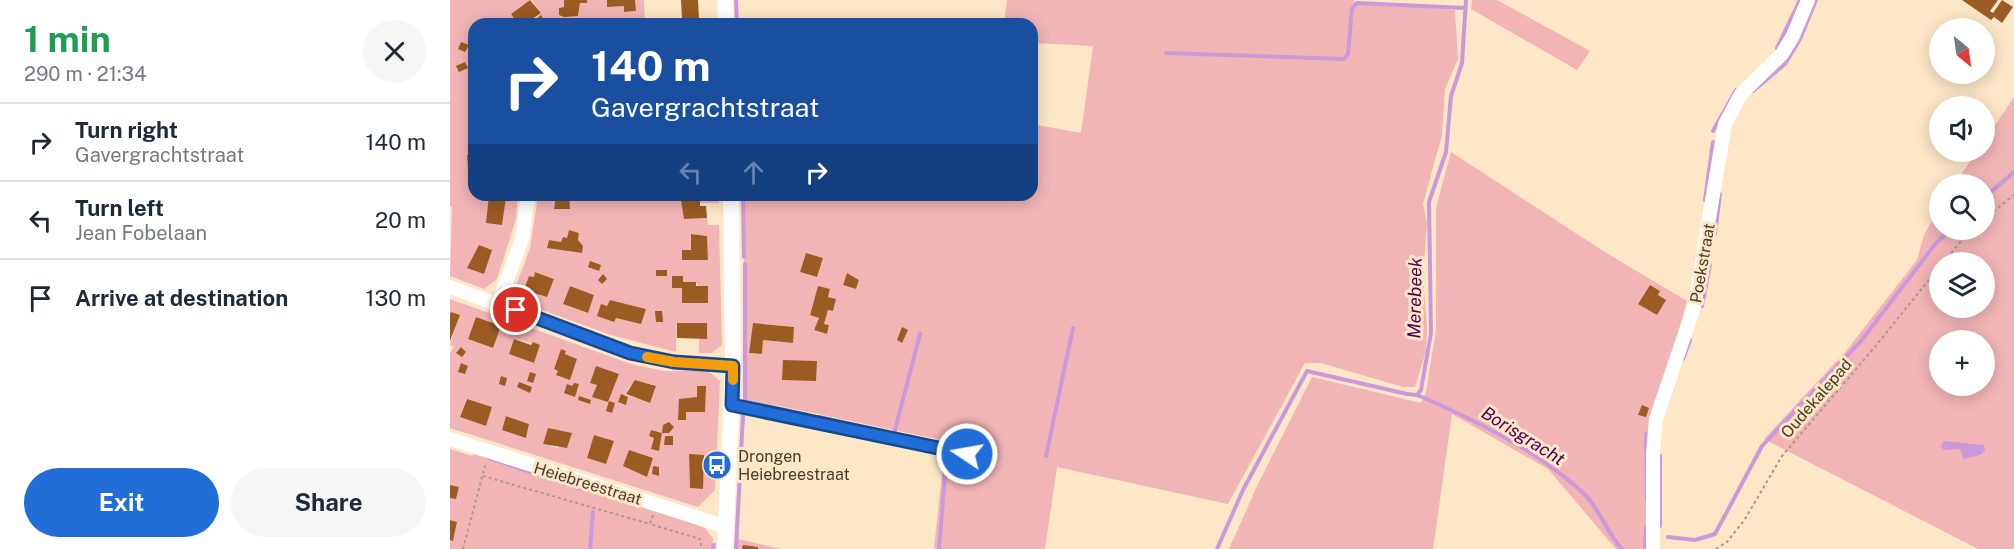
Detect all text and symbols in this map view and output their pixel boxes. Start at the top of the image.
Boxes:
text: 1 min [24,18,111,60]
north arrow [1929,18,1995,84]
map controls [1929,18,1995,396]
button: close [363,20,426,83]
text: 140 m [591,41,711,90]
icon: right [492,42,570,120]
text: 290 m · 21:34 [24,62,147,86]
text: Gavergrachtstraat [591,91,819,123]
button: sound [1929,96,1995,162]
text: Turn right [75,117,178,143]
icon: right [24,126,57,159]
text: 140 m [365,129,426,155]
text: Gavergrachtstraat [75,143,244,167]
icon: left [674,156,707,189]
icon: ahead [737,156,770,189]
icon: right [800,156,833,189]
button: search [1929,174,1995,240]
text: Turn left [75,195,164,221]
icon: left [24,204,57,237]
text: 20 m [375,207,426,233]
text: Jean Fobelaan [75,221,207,245]
street label: Poekstraat [1686,222,1719,304]
button: layers [1929,252,1995,318]
water label: Merebeek [1403,257,1426,339]
icon: arrive [24,282,57,315]
pin [490,284,541,335]
text: Arrive at destination [75,285,288,311]
text: 130 m [365,285,426,311]
icon: arrive [499,293,532,326]
button: + [1929,330,1995,396]
street label: Oudekalepad [1777,355,1856,442]
water label: Borisgracht [1478,402,1569,470]
position arrow [935,422,999,486]
place label: Drongen Heiebreestraat [738,447,850,484]
bus stop icon: Drongen Heiebreestraat [701,449,733,481]
street label: Heiebreestraat [532,458,644,509]
button: Exit [24,468,219,537]
button: Share [231,468,426,537]

